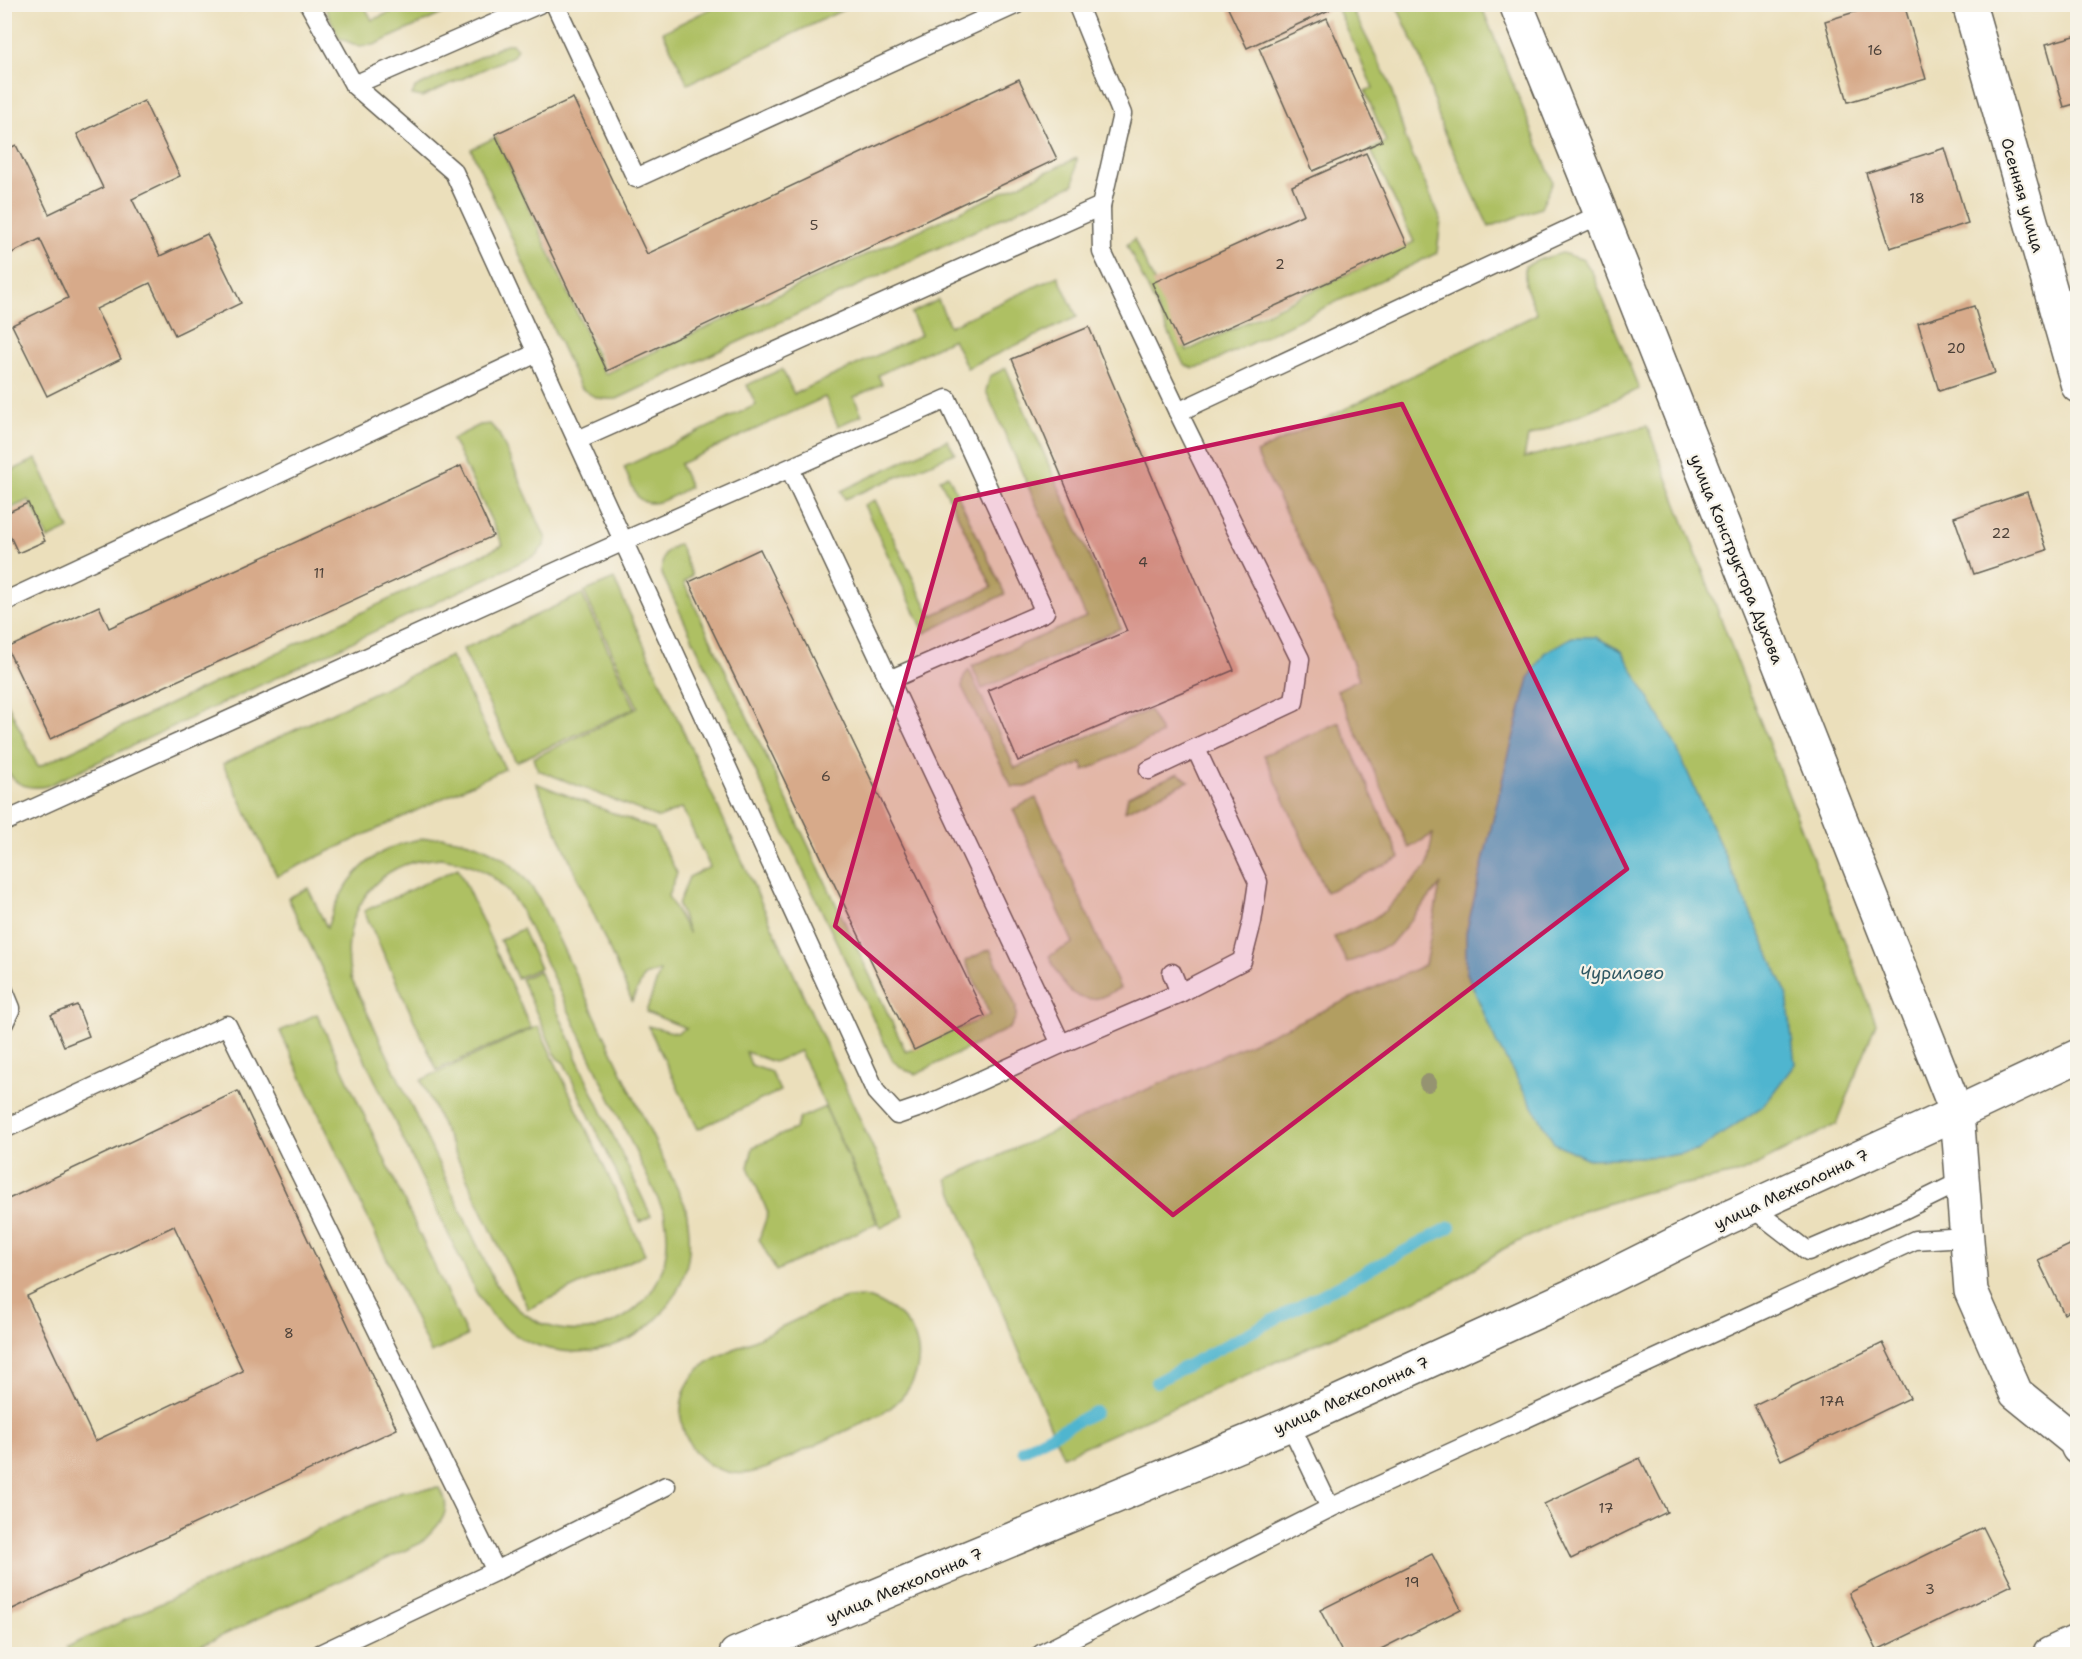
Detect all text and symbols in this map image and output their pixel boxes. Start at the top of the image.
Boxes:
house number: 16 [1867,41,1883,59]
street label: Осенняя улица [1996,135,2049,255]
house number: 18 [1909,189,1925,207]
house number: 5 [810,216,818,234]
house number: 2 [1275,255,1285,273]
house number: 20 [1946,339,1966,357]
street label: улица Конструктора Духова [1685,451,1788,667]
house number: 22 [1992,524,2010,542]
house number: 4 [1138,553,1148,571]
house number: 11 [313,564,325,582]
house number: 6 [821,767,831,785]
water label: Чурилово [1580,961,1664,985]
street label: улица Мехколонна 7 [1711,1144,1872,1235]
house number: 8 [284,1324,294,1342]
street label: улица Мехколонна 7 [1270,1352,1432,1439]
house number: 17А [1819,1392,1845,1410]
house number: 17 [1599,1499,1613,1517]
street label: улица Мехколонна 7 [823,1543,986,1628]
house number: 19 [1404,1573,1420,1591]
house number: 3 [1925,1580,1935,1598]

